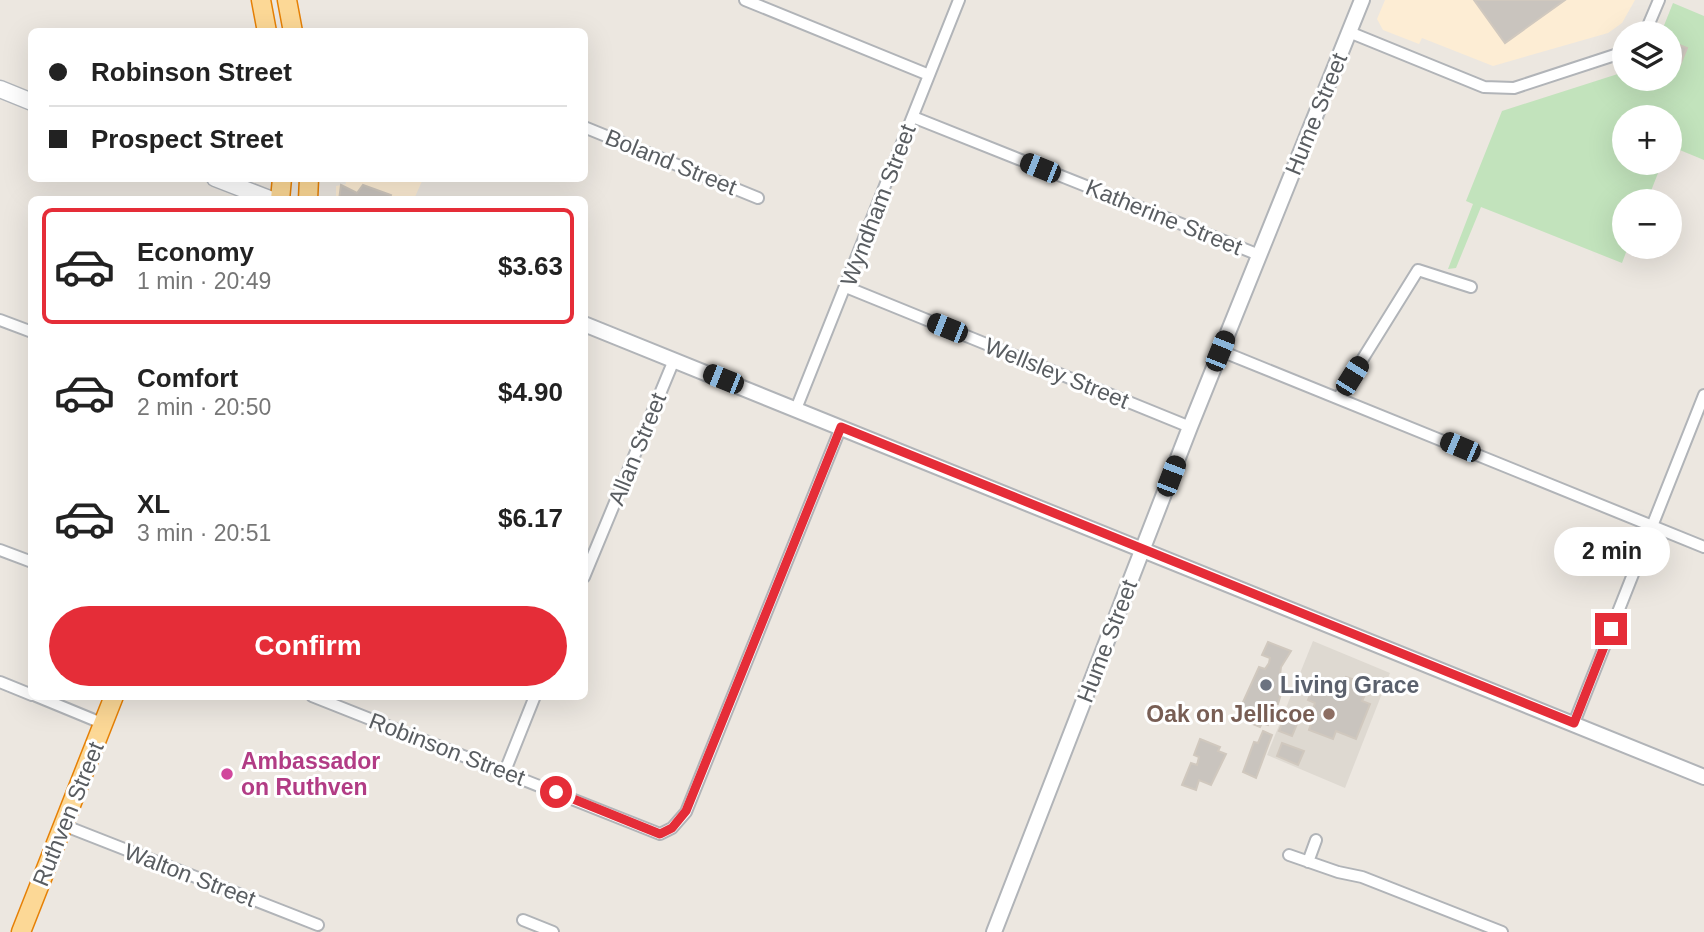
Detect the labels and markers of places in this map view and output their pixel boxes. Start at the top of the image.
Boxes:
place label: Living Grace [1280,672,1419,698]
marker: Living Grace [1258,677,1274,693]
place label: Oak on Jellicoe [1146,701,1315,727]
marker: Oak on Jellicoe [1321,706,1337,722]
place label: Ambassador on Ruthven [241,748,380,800]
marker: Ambassador on Ruthven [219,766,235,782]

